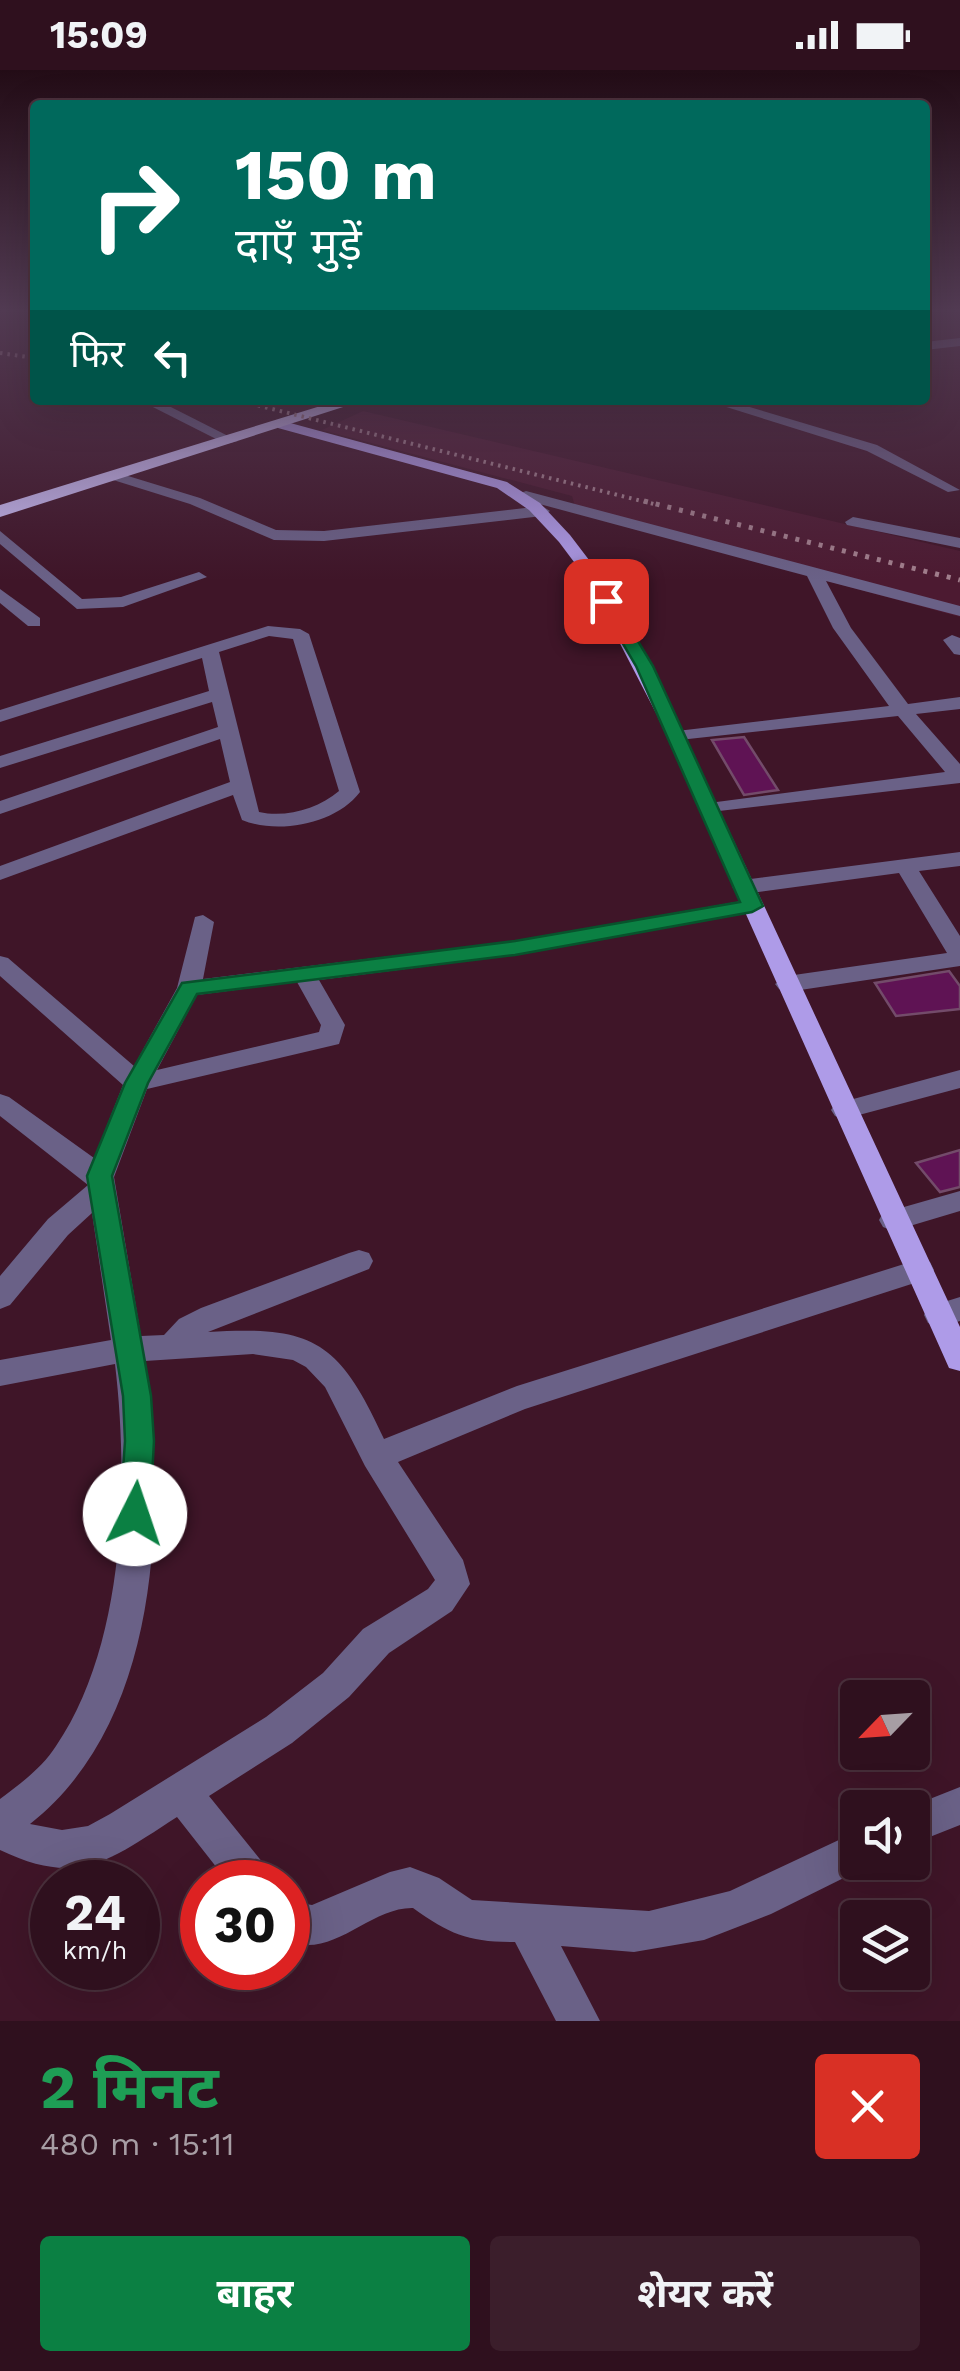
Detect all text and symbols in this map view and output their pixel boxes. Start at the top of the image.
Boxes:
text: 15:09 [50,13,148,57]
text: 150 m [235,134,437,216]
icon: right [70,140,200,270]
text: दाएँ मुड़ें [235,218,362,271]
icon: left [145,330,200,385]
text: फिर [70,332,125,376]
pin [564,559,649,644]
icon: arrive [579,574,634,629]
position arrow [83,1462,187,1566]
north arrow [840,1680,930,1770]
map controls [840,1680,930,1990]
button: sound [840,1790,930,1880]
speed limit sign: 30 [180,1860,310,1990]
text: 24 [64,1883,126,1942]
button: layers [840,1900,930,1990]
text: km/h [63,1936,127,1965]
text: 2 मिनट [40,2052,219,2123]
button: close [815,2054,920,2159]
text: 480 m · 15:11 [40,2125,235,2163]
button: बाहर [40,2236,470,2351]
button: शेयर करें [490,2236,920,2351]

